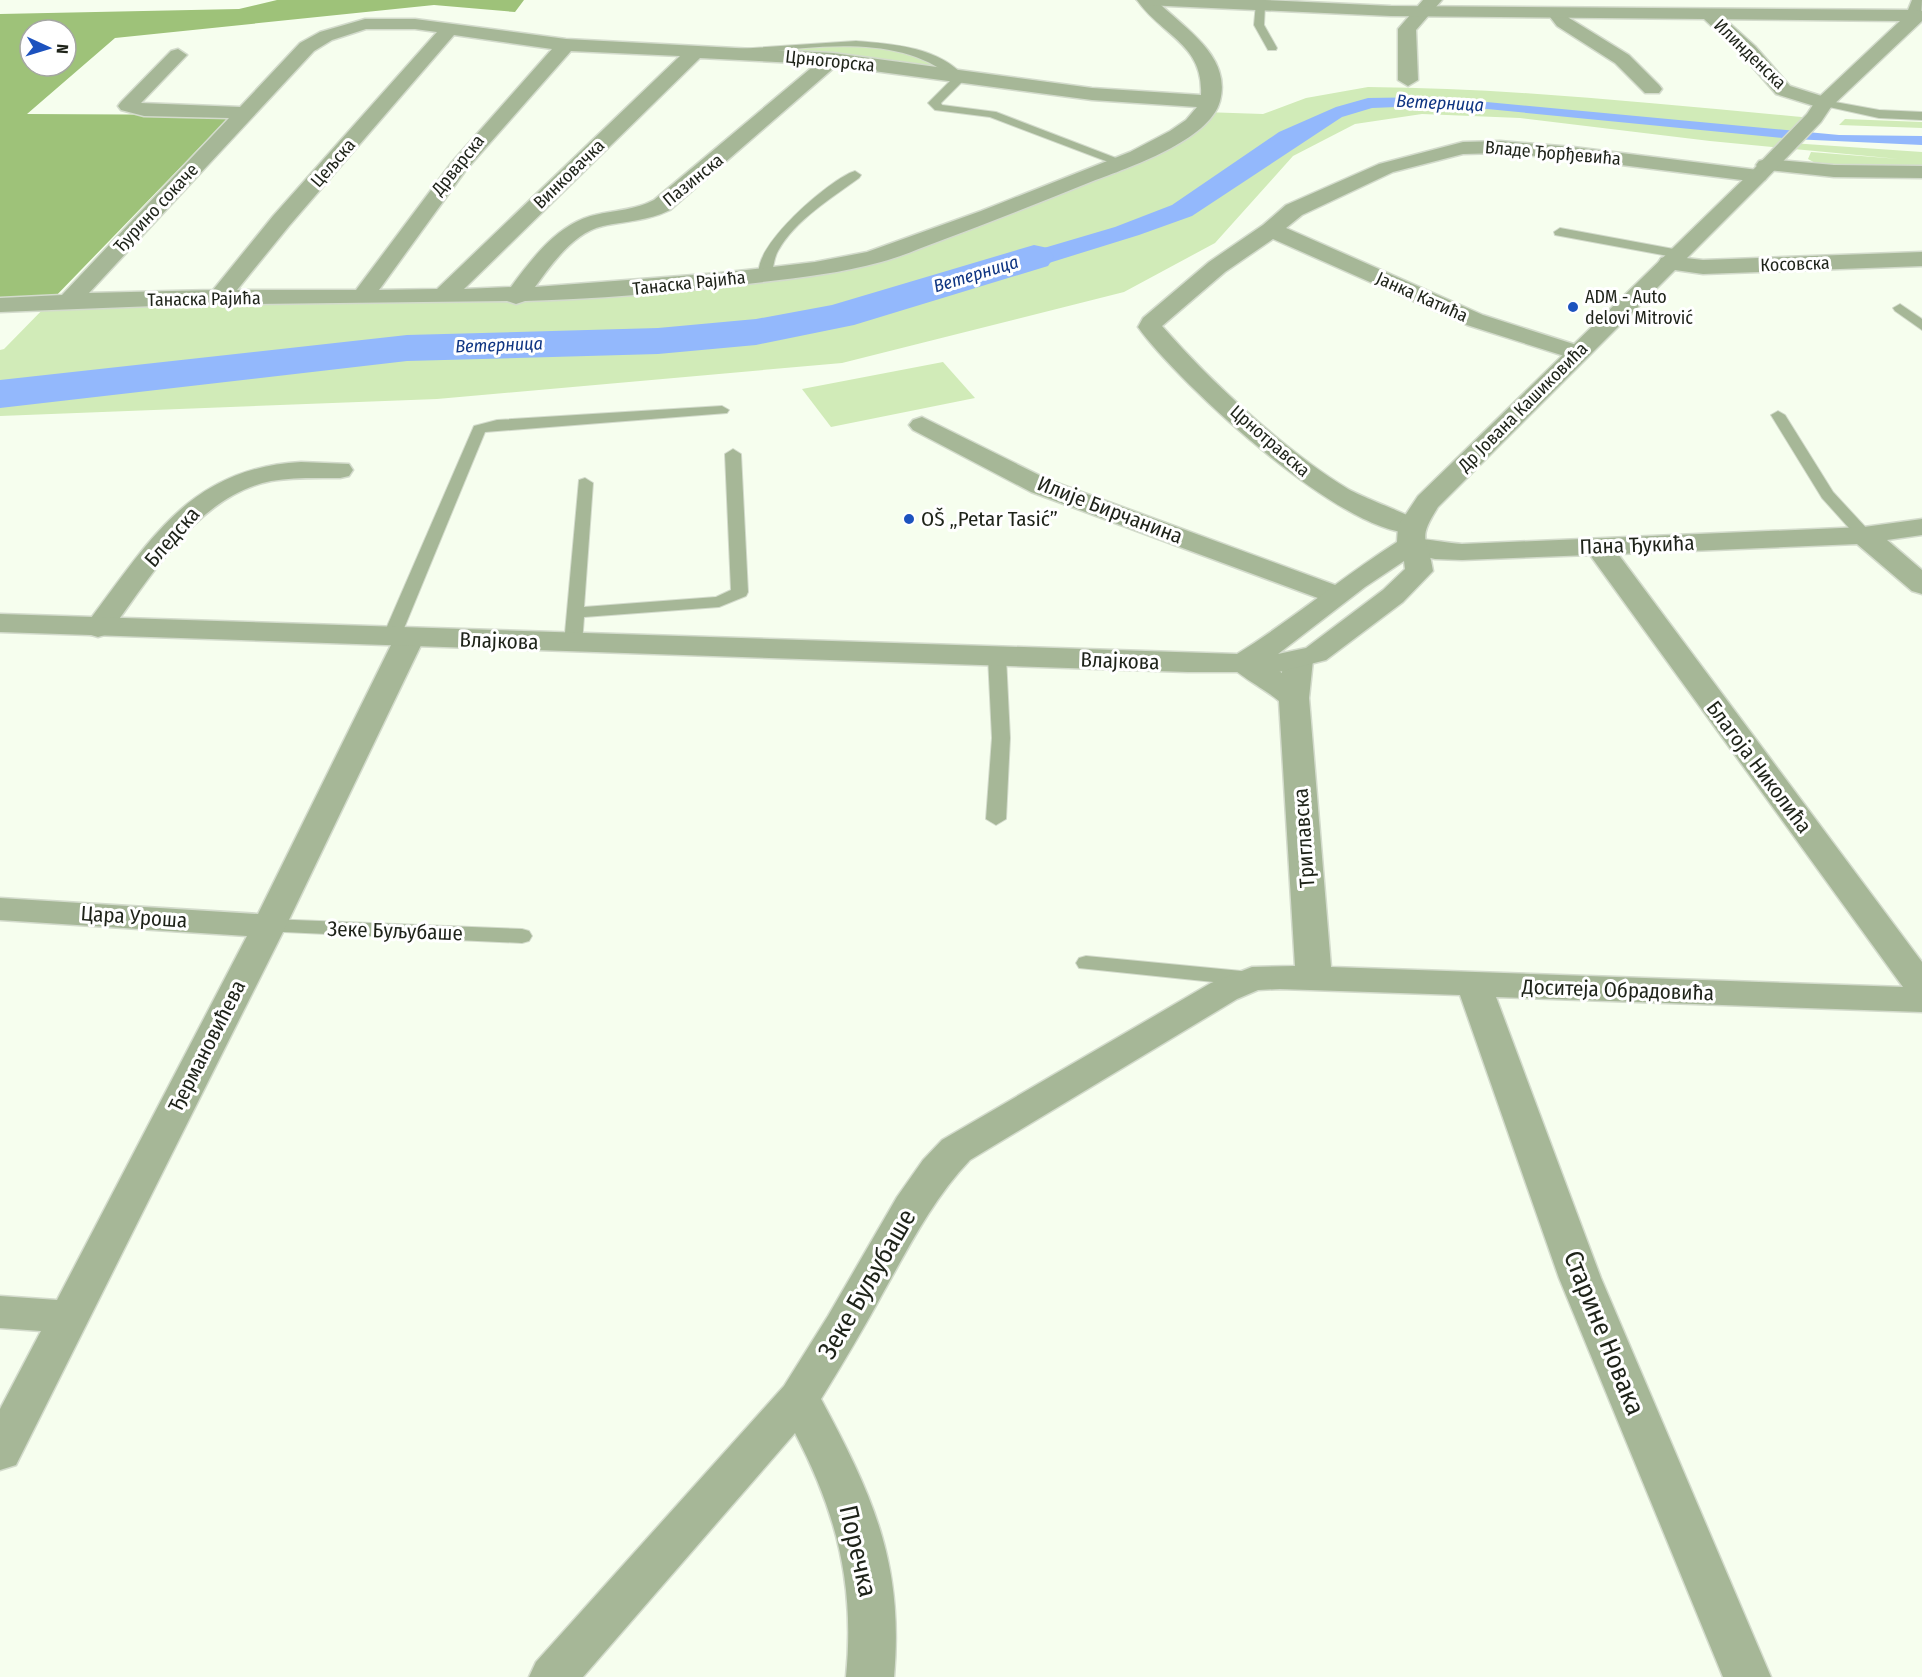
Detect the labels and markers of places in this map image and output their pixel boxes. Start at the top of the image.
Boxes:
place label: ADM - Auto delovi Mitrović [1585,286,1693,329]
marker: ADM - Auto delovi Mitrović [1566,300,1580,314]
place label: OŠ „Petar Tasić” [921,506,1058,532]
marker: OŠ „Petar Tasić” [902,512,916,526]

